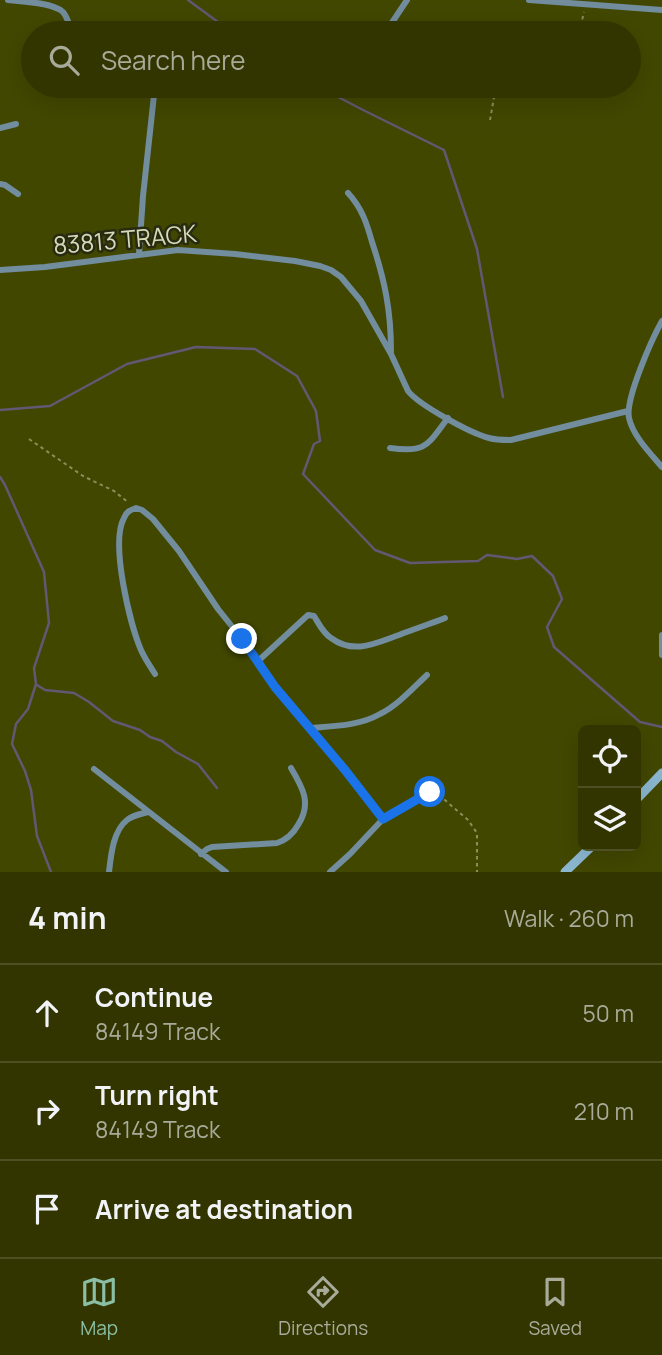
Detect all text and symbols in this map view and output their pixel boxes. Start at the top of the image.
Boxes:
search box [21,21,641,98]
icon: search [45,41,83,79]
text: Search here [101,42,246,78]
street label: 83813 TRACK [52,216,199,261]
route end [226,623,257,654]
map controls [578,725,641,851]
button: locate [578,725,641,788]
route start [414,776,445,807]
button: layers [578,788,641,851]
text: 4 min [28,897,106,938]
text: Walk · 260 m [504,902,634,934]
text: Continue [95,979,213,1015]
icon: ahead [28,994,66,1032]
text: 50 m [583,997,634,1029]
text: 84149 Track [95,1015,220,1047]
text: Turn right [95,1077,219,1113]
icon: right [28,1092,66,1130]
text: 210 m [574,1095,634,1127]
text: 84149 Track [95,1113,220,1145]
icon: arrive [28,1190,66,1228]
text: Arrive at destination [95,1191,353,1227]
tab: Map [80,1273,118,1341]
tab: Directions [278,1273,368,1341]
tab: Saved [528,1273,582,1341]

